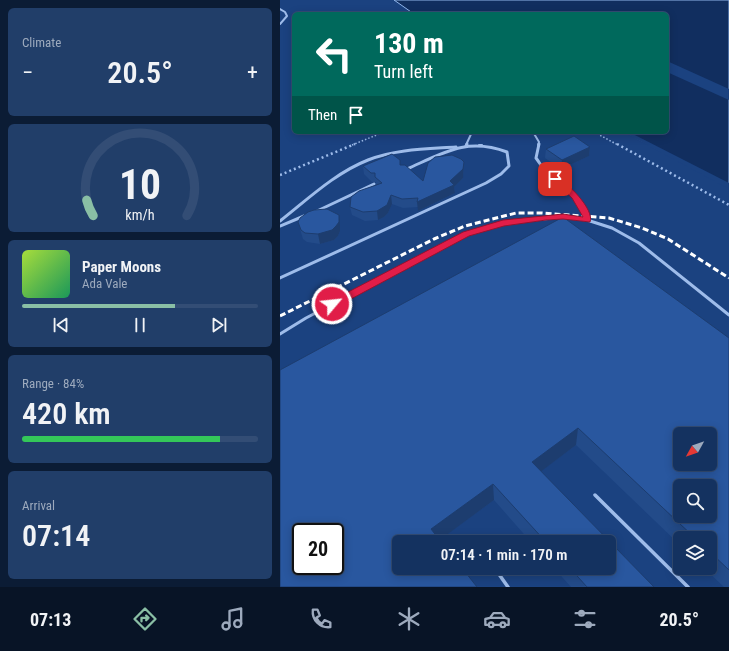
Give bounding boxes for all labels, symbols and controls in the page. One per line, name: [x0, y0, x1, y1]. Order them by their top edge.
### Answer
text: 130 m: [374, 27, 444, 60]
icon: left: [308, 28, 360, 80]
text: Climate: [22, 35, 61, 50]
text: 20.5°: [107, 55, 173, 90]
text: −: [22, 60, 33, 85]
text: +: [247, 60, 258, 85]
text: Turn left: [374, 61, 433, 82]
icon: arrive: [345, 104, 367, 126]
text: Then: [308, 106, 337, 124]
text: 10: [119, 159, 161, 208]
pin: [538, 162, 572, 196]
icon: arrive: [544, 168, 566, 190]
text: km/h: [125, 206, 155, 222]
text: Paper Moons: [82, 258, 161, 276]
text: Ada Vale: [82, 276, 127, 291]
position arrow: [311, 283, 353, 325]
icon: previous: [50, 314, 72, 336]
icon: pause: [129, 314, 151, 336]
icon: next: [208, 314, 230, 336]
text: Range · 84%: [22, 376, 84, 391]
text: 420 km: [22, 396, 111, 431]
north arrow: [673, 427, 717, 471]
map controls: [673, 427, 717, 575]
button: search: [673, 479, 717, 523]
text: Arrival: [22, 498, 55, 513]
text: 07:14: [22, 518, 90, 553]
speed limit sign: 20: [292, 523, 344, 575]
button: layers: [673, 531, 717, 575]
text: 07:14 · 1 min · 170 m: [441, 546, 567, 564]
icon: directions: [131, 605, 159, 633]
icon: music: [219, 605, 247, 633]
icon: phone: [307, 605, 335, 633]
icon: climate: [395, 605, 423, 633]
icon: car: [483, 605, 511, 633]
icon: filters: [571, 605, 599, 633]
text: 07:13: [30, 609, 71, 630]
text: 20.5°: [659, 609, 699, 630]

